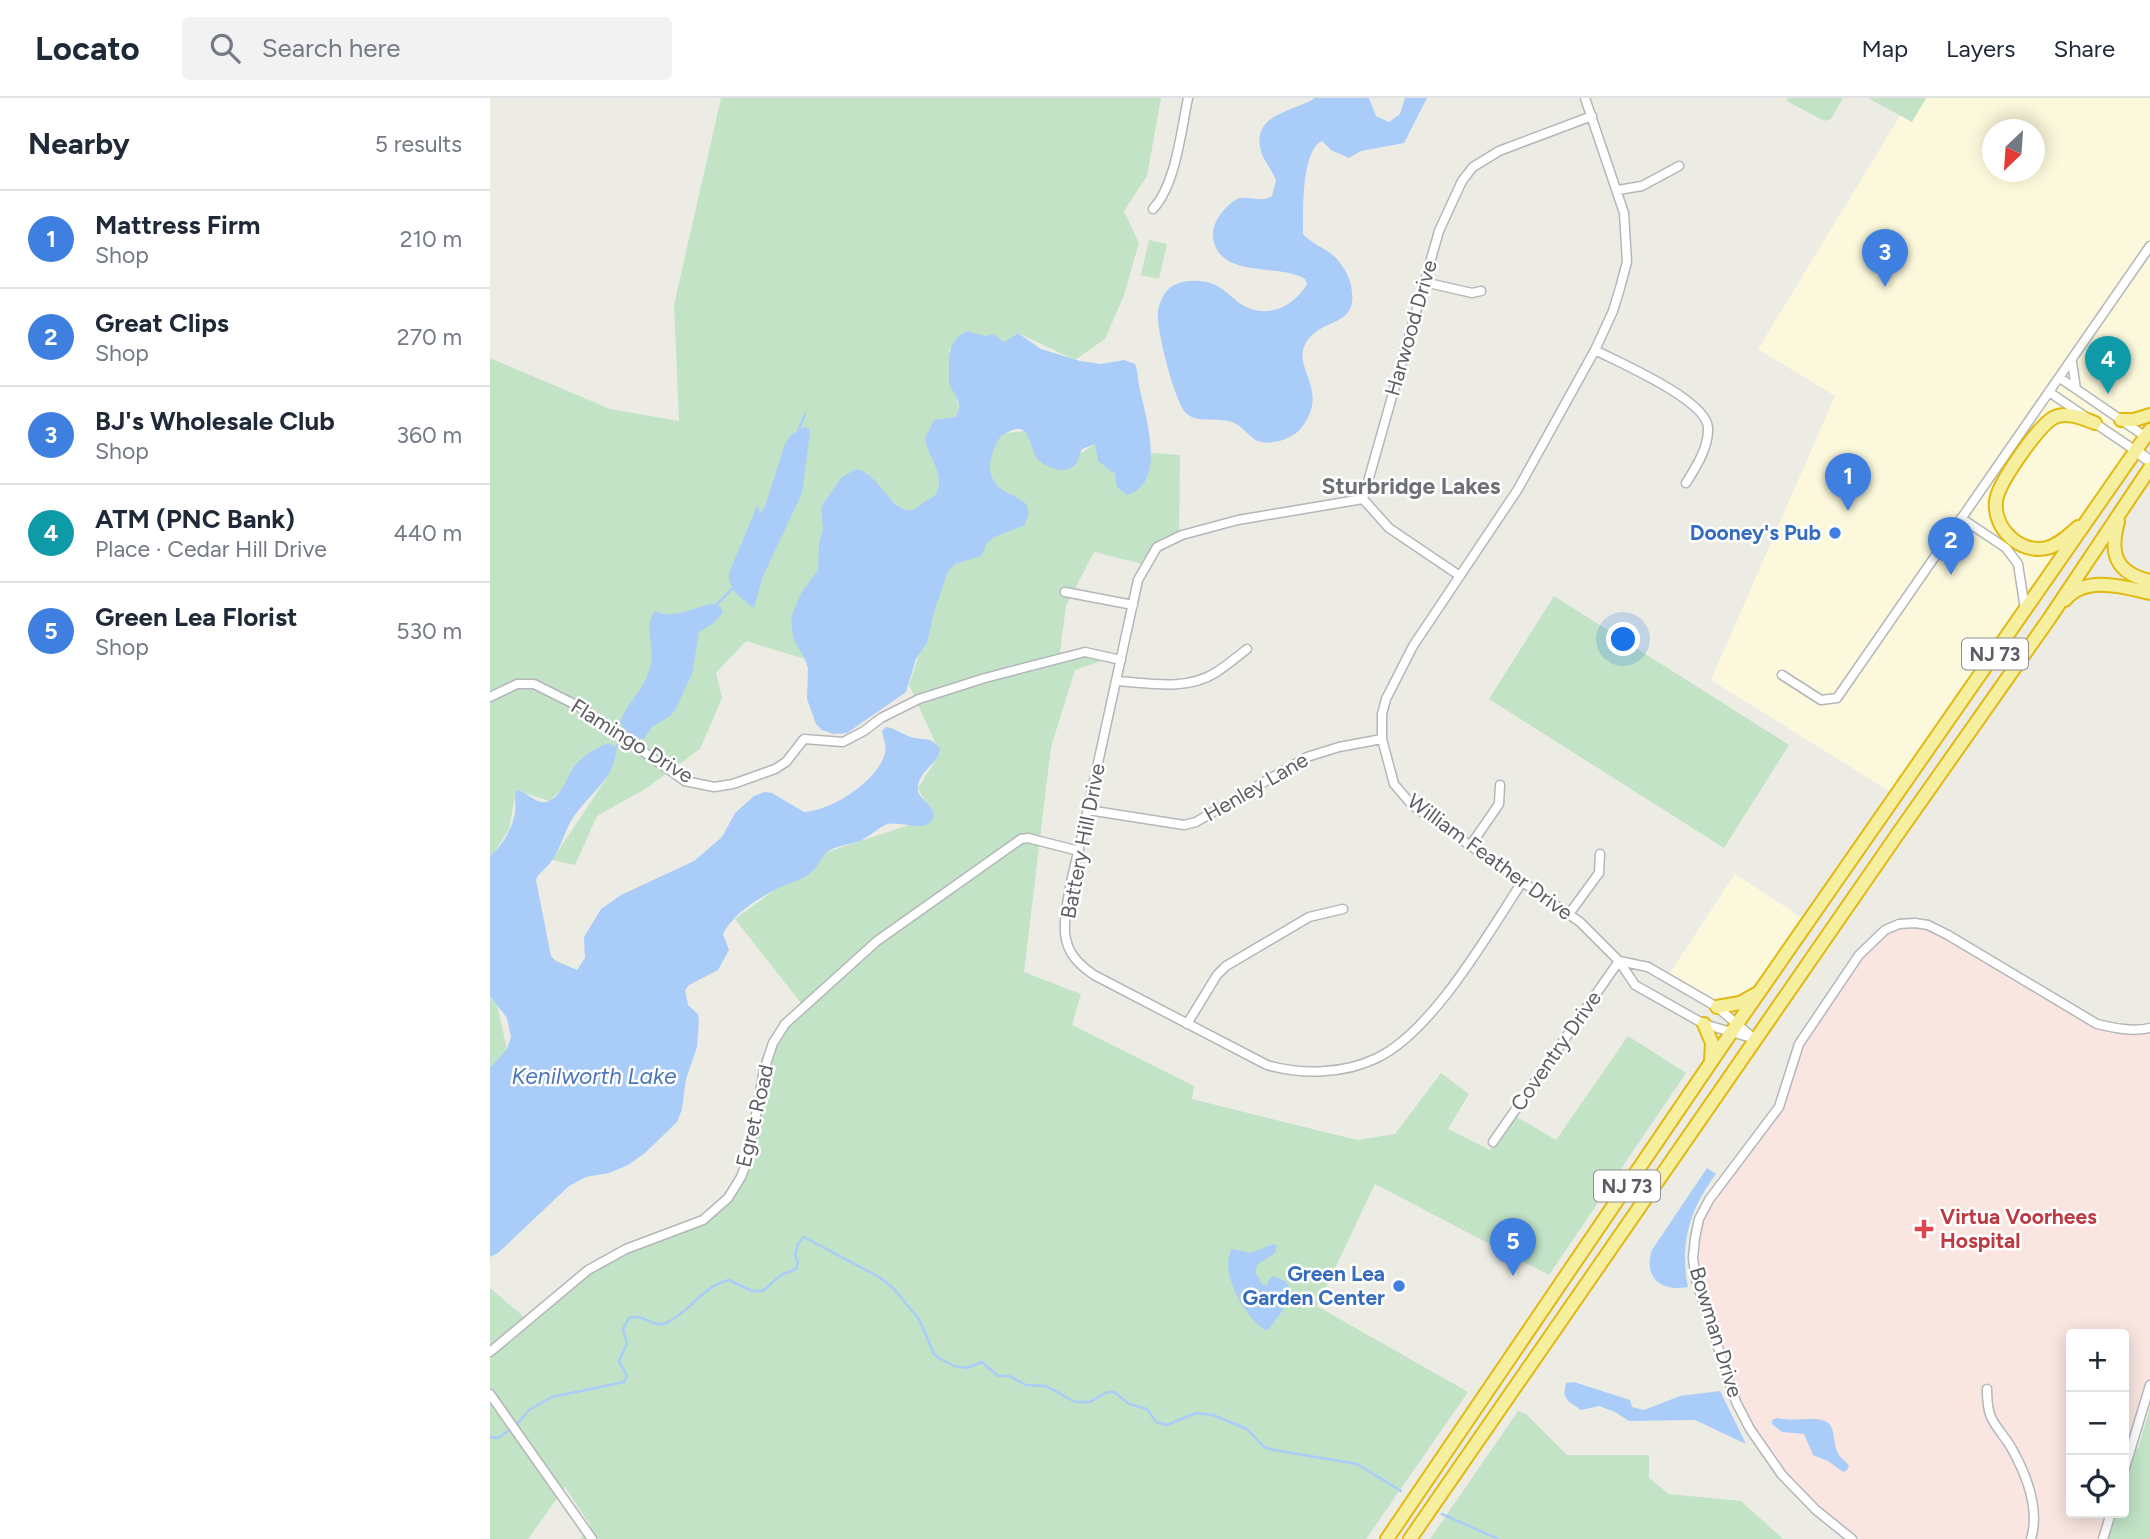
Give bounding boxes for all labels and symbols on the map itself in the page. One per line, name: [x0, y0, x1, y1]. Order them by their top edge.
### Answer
north arrow: [1982, 119, 2045, 182]
pin: 3: [1862, 229, 1908, 287]
street label: Harwood Drive: [1379, 257, 1442, 399]
pin: 4: [2085, 336, 2131, 394]
pin: 1: [1825, 453, 1871, 511]
district label: Sturbridge Lakes: [1321, 472, 1501, 500]
pin: 2: [1928, 517, 1974, 575]
place label: Dooney's Pub: [1690, 520, 1821, 545]
marker: Dooney's Pub: [1827, 525, 1843, 541]
your location: [1606, 622, 1640, 656]
road number: NJ 73: [1962, 638, 2028, 670]
street label: Flamingo Drive: [567, 693, 698, 788]
street label: Henley Lane: [1199, 747, 1312, 826]
street label: Battery Hill Drive: [1055, 761, 1110, 921]
street label: William Feather Drive: [1403, 788, 1578, 925]
street label: Coventry Drive: [1505, 986, 1606, 1116]
water label: Kenilworth Lake: [511, 1062, 677, 1090]
street label: Egret Road: [731, 1062, 778, 1170]
road number: NJ 73: [1594, 1170, 1660, 1202]
place label: Virtua Voorhees Hospital: [1940, 1204, 2097, 1253]
pin: 5: [1490, 1218, 1536, 1276]
marker: Virtua Voorhees Hospital: [1914, 1219, 1934, 1239]
place label: Green Lea Garden Center: [1243, 1261, 1385, 1310]
street label: Bowman Drive: [1685, 1264, 1748, 1400]
marker: Green Lea Garden Center: [1391, 1278, 1407, 1294]

